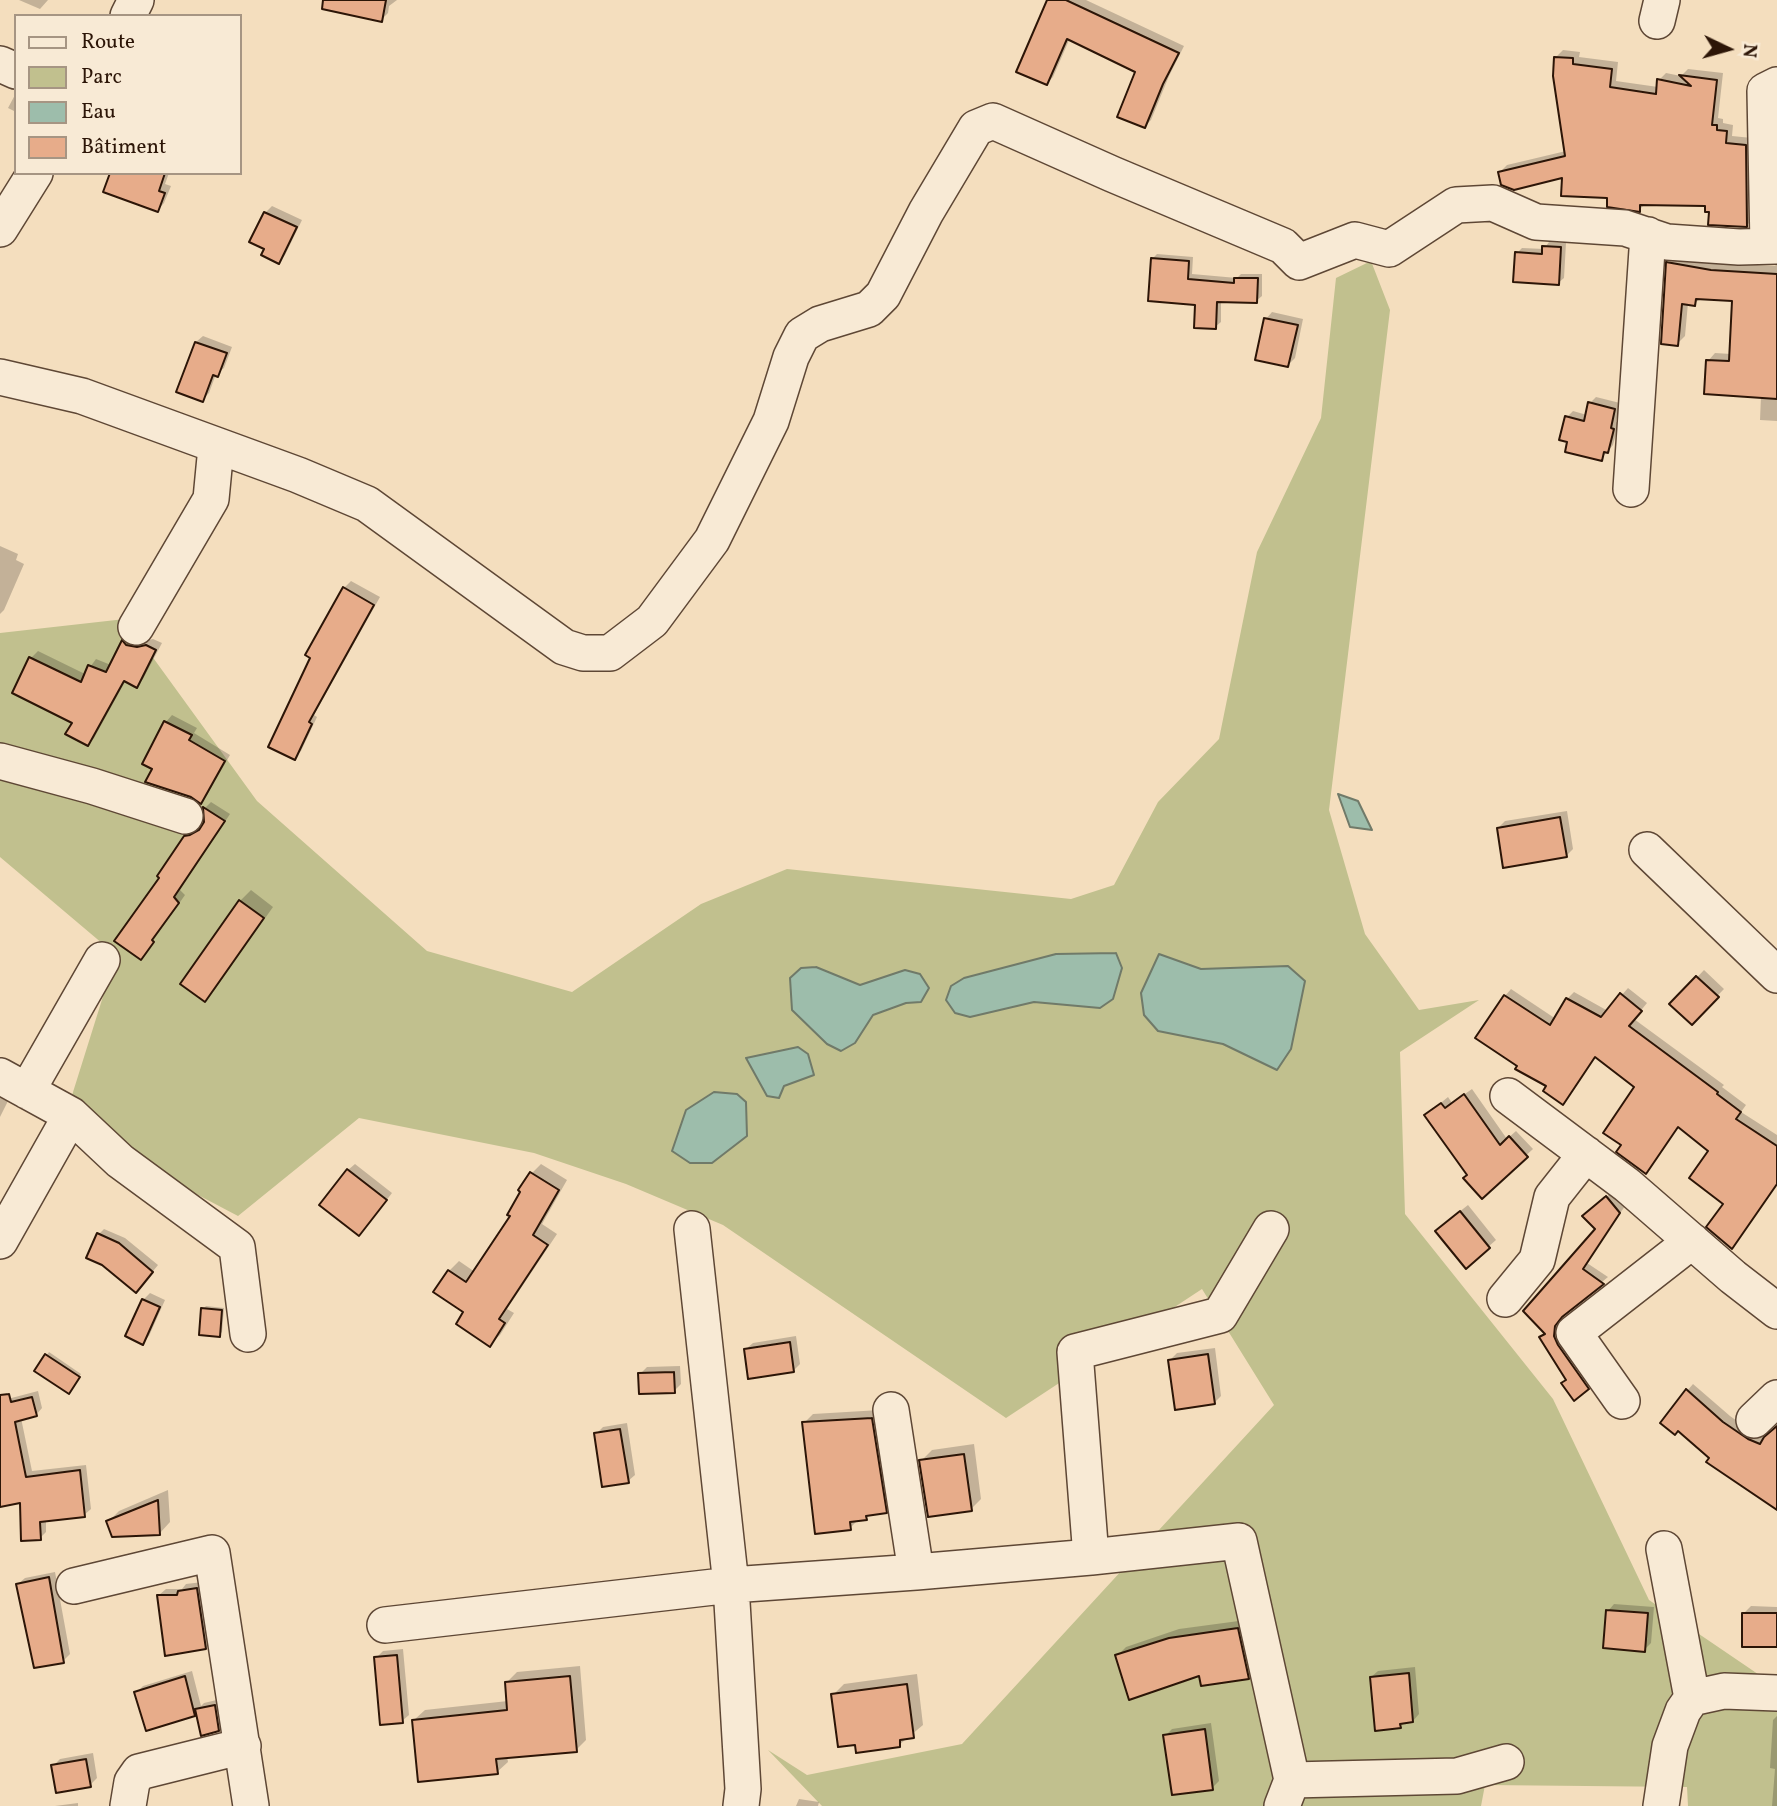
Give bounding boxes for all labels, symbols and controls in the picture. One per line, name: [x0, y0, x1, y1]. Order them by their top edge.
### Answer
legend: [14, 14, 242, 175]
north arrow: [1693, 14, 1763, 84]
text: Route: [81, 28, 135, 57]
text: N: [1735, 43, 1762, 59]
text: Parc: [81, 63, 122, 92]
text: Eau: [81, 98, 116, 127]
text: Bâtiment: [81, 133, 166, 162]

